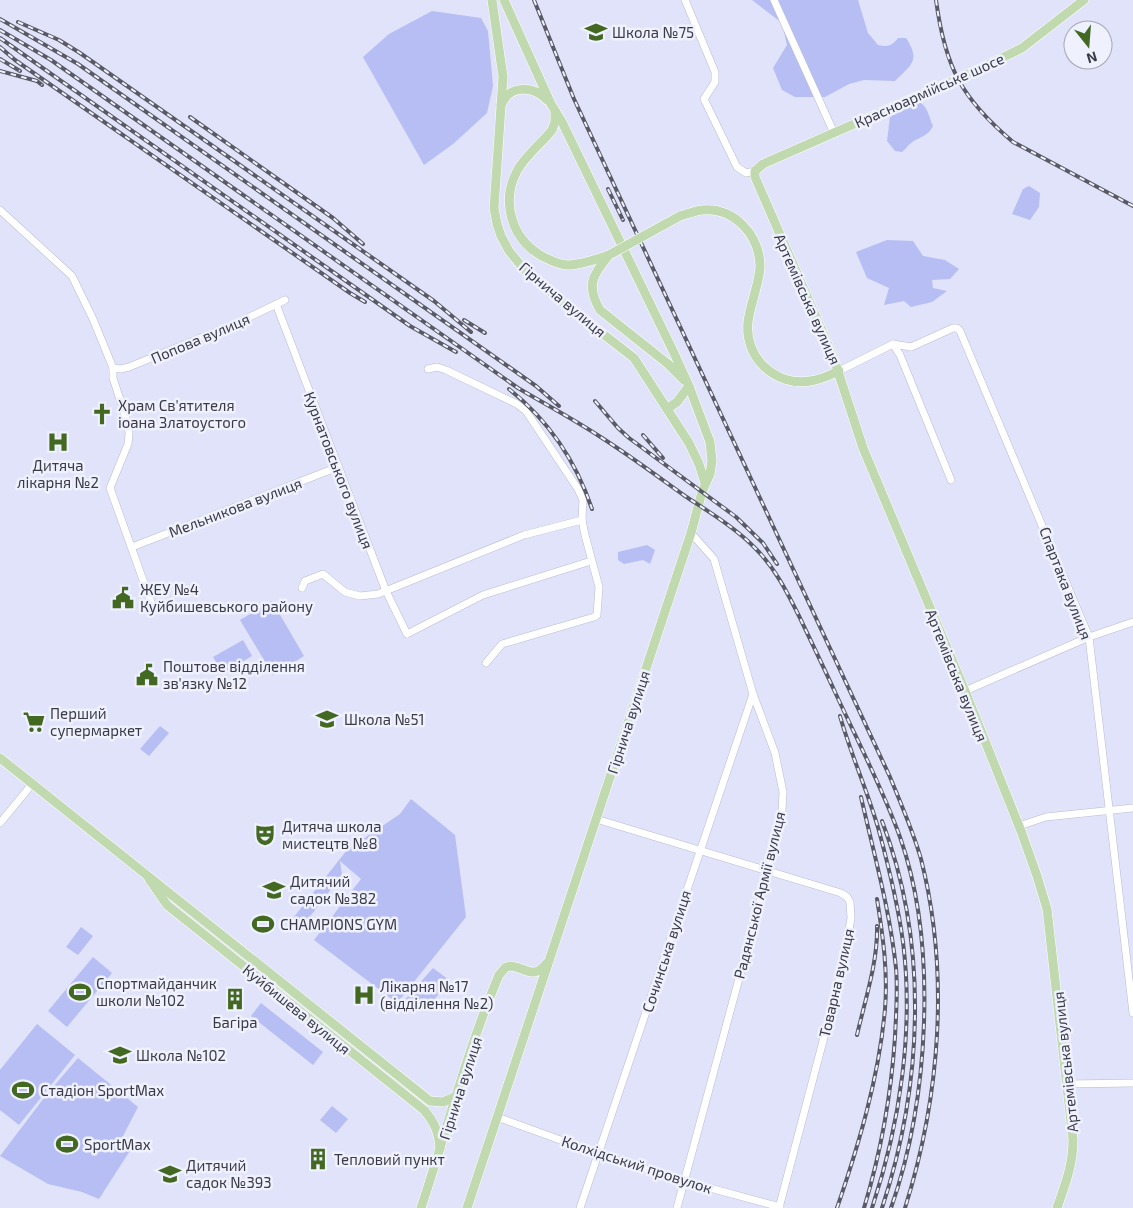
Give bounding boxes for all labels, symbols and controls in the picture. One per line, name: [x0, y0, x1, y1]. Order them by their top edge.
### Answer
school or university icon: Школа №75: [583, 19, 609, 45]
north arrow: [1063, 20, 1113, 70]
place label: Школа №75: [612, 23, 694, 41]
text: N: [1085, 48, 1099, 68]
street label: Красноармійське шосе: [851, 49, 1007, 131]
street label: Артемівська вулиця: [770, 231, 845, 368]
street label: Гірнича вулиця: [515, 258, 610, 341]
street label: Попова вулиця: [148, 309, 253, 368]
street label: Курнатовського вулиця: [300, 389, 377, 552]
place label: Храм Св'ятителя іоана Златоустого: [118, 396, 246, 432]
church icon: Храм Св'ятителя іоана Златоустого: [89, 401, 115, 427]
hospital icon: Дитяча лікарня №2: [45, 429, 71, 455]
place label: Дитяча лікарня №2: [17, 456, 99, 491]
street label: Мельникова вулиця: [166, 473, 305, 542]
street label: Спартака вулиця: [1035, 524, 1096, 642]
place label: ЖЕУ №4 Куйбишевського району: [140, 580, 313, 616]
public building icon: ЖЕУ №4 Куйбишевського району: [110, 585, 136, 611]
street label: Артемівська вулиця: [921, 606, 992, 744]
place label: Поштове відділення зв'язку №12: [163, 657, 305, 693]
public building icon: Поштове відділення зв'язку №12: [134, 662, 160, 688]
street label: Гірнича вулиця: [603, 668, 654, 776]
place label: Перший супермаркет: [50, 704, 142, 740]
school or university icon: Школа №51: [314, 706, 340, 732]
supermarket icon: Перший супермаркет: [21, 709, 47, 735]
place label: Школа №51: [344, 710, 424, 728]
street label: Радянської Армії вулиця: [729, 809, 789, 981]
place label: Дитяча школа мистецтв №8: [282, 817, 382, 852]
theatre icon: Дитяча школа мистецтв №8: [252, 822, 278, 848]
place label: Дитячий садок №382: [290, 872, 376, 907]
school or university icon: Дитячий садок №382: [261, 877, 287, 903]
street label: Сочинська вулиця: [638, 888, 695, 1015]
sports icon: CHAMPIONS GYM: [250, 911, 276, 937]
place label: CHAMPIONS GYM: [280, 915, 397, 933]
street label: Товарна вулиця: [815, 927, 858, 1039]
street label: Куйбишева вулиця: [239, 960, 354, 1059]
place label: Спортмайданчик школи №102: [96, 974, 217, 1009]
place label: Лікарня №17 (відділення №2): [380, 977, 493, 1012]
sports icon: Спортмайданчик школи №102: [67, 979, 93, 1005]
hospital icon: Лікарня №17 (відділення №2): [351, 982, 377, 1008]
building icon: Багіра: [222, 986, 248, 1012]
street label: Артемівська вулиця: [1049, 991, 1082, 1133]
place label: Багіра: [213, 1013, 258, 1031]
street label: Гірнича вулиця: [435, 1034, 486, 1142]
school or university icon: Школа №102: [107, 1042, 133, 1068]
place label: Школа №102: [136, 1046, 226, 1064]
sports icon: Стадіон SportMax: [10, 1077, 36, 1103]
place label: Стадіон SportMax: [40, 1081, 164, 1099]
sports icon: SportMax: [54, 1131, 80, 1157]
street label: Колхідський провулок: [559, 1131, 714, 1198]
place label: SportMax: [84, 1135, 151, 1153]
building icon: Тепловий пункт: [305, 1146, 331, 1172]
place label: Тепловий пункт: [334, 1150, 445, 1169]
place label: Дитячий садок №393: [186, 1156, 272, 1191]
school or university icon: Дитячий садок №393: [157, 1161, 183, 1187]

